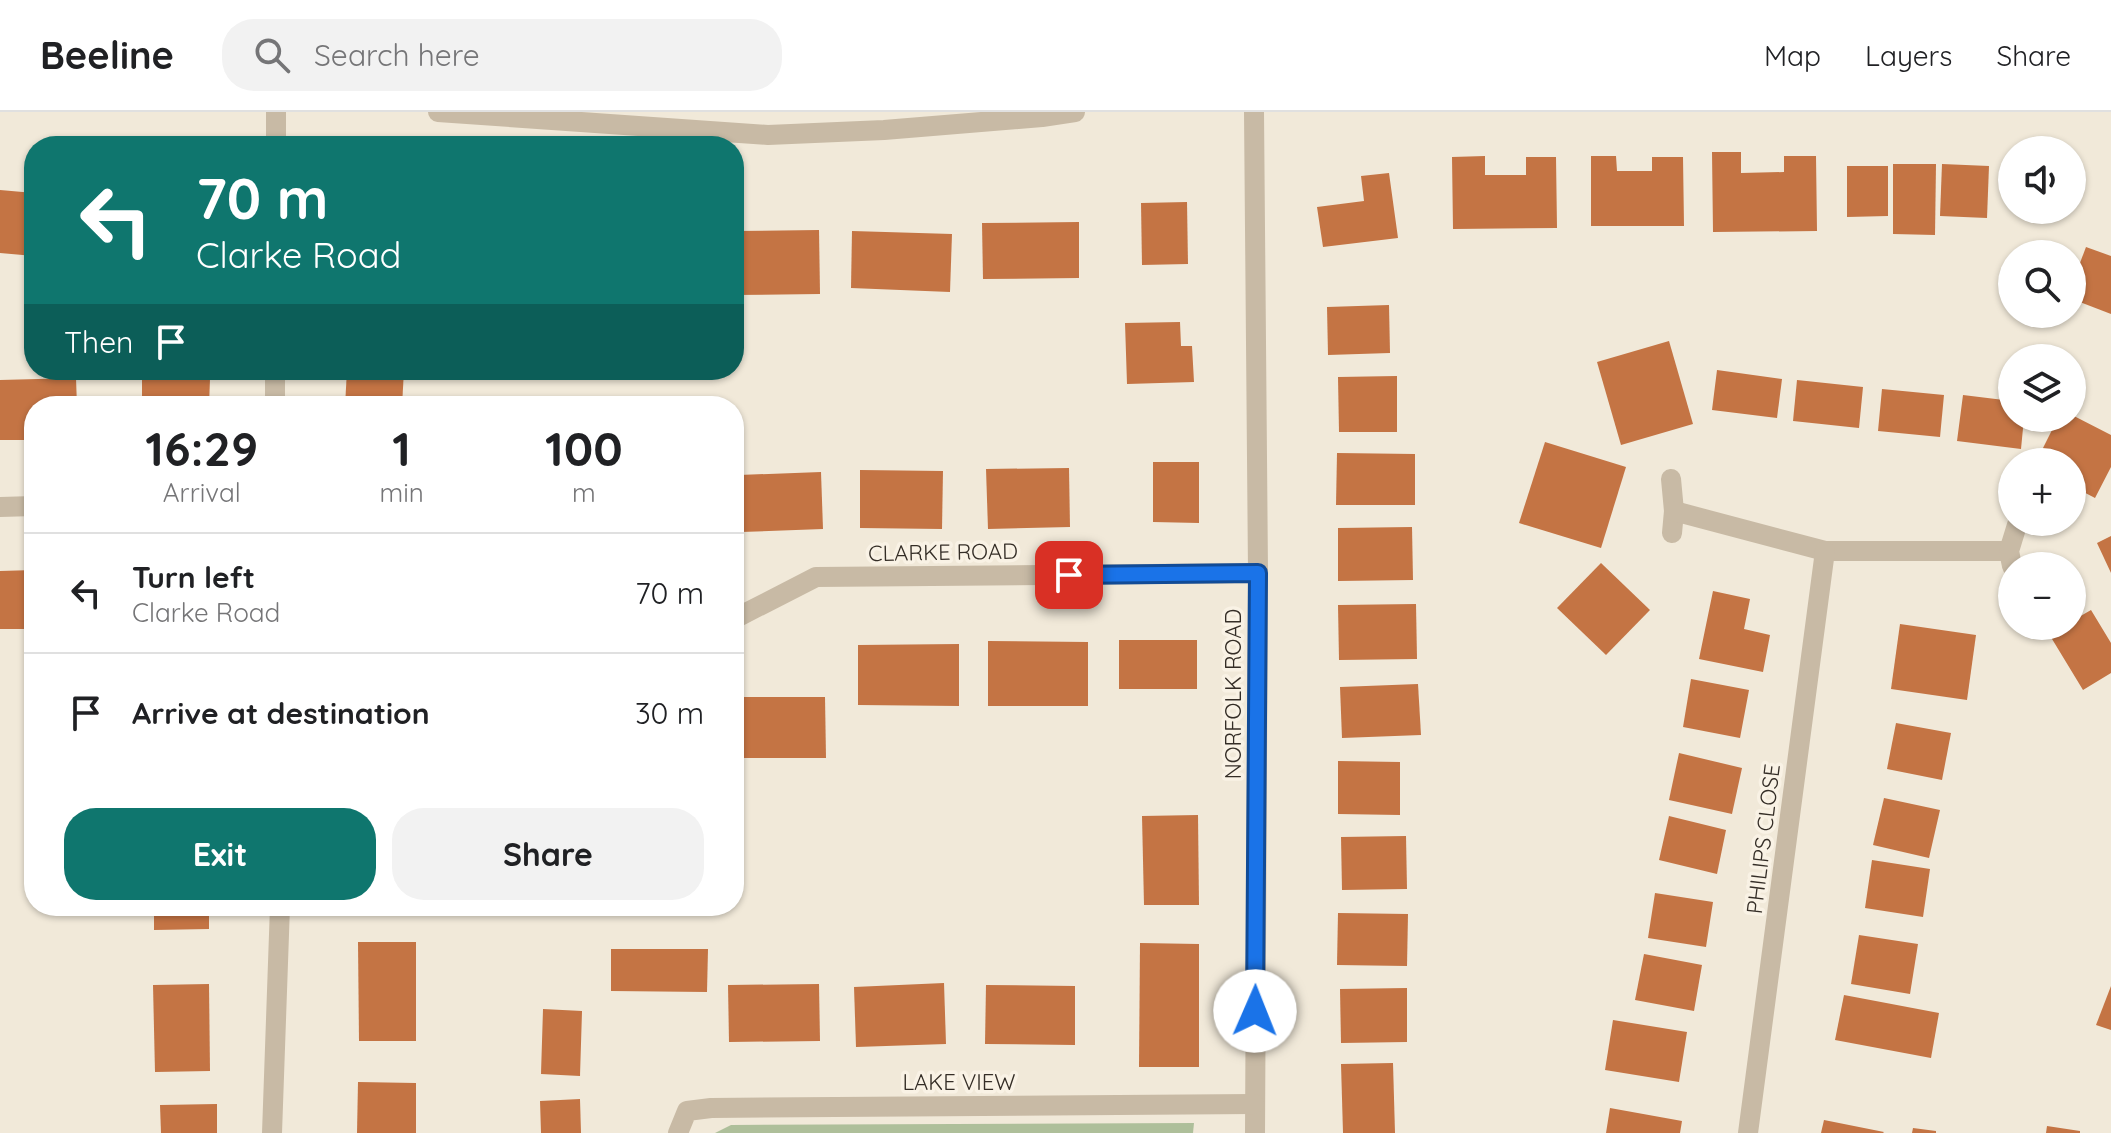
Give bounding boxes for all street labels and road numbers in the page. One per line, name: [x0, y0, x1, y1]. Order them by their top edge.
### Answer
street label: CLARKE ROAD: [868, 537, 1018, 567]
street label: NORFOLK ROAD: [1219, 609, 1247, 779]
street label: PHILIPS CLOSE: [1740, 763, 1786, 915]
street label: LAKE VIEW: [902, 1068, 1016, 1096]

